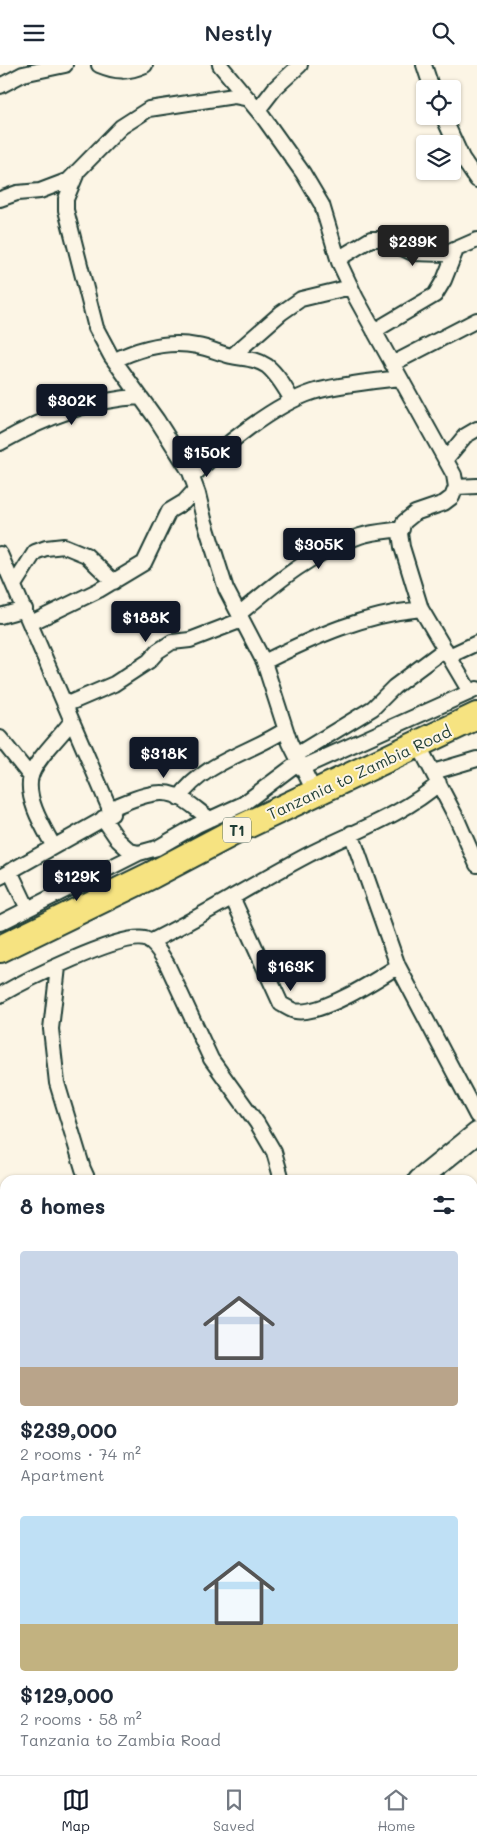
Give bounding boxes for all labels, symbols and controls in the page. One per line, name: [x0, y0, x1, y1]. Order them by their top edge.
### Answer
text: Nestly: [204, 18, 273, 47]
icon: menu: [20, 19, 48, 47]
icon: search: [429, 19, 457, 47]
map controls: [416, 80, 461, 180]
button: locate: [416, 80, 461, 125]
button: layers: [416, 135, 461, 180]
pin: $239K: [378, 225, 448, 267]
text: $239K: [389, 230, 437, 251]
pin: $302K: [37, 383, 107, 426]
text: $302K: [47, 389, 97, 410]
pin: $150K: [172, 435, 242, 478]
text: $150K: [183, 441, 231, 462]
pin: $305K: [284, 527, 354, 570]
text: $305K: [294, 533, 344, 554]
pin: $188K: [111, 601, 181, 643]
text: $188K: [122, 606, 170, 627]
street label: Tanzania to Zambia Road: [264, 720, 454, 824]
pin: $318K: [129, 737, 199, 779]
text: $318K: [140, 742, 188, 763]
road number: T1: [223, 817, 251, 843]
pin: $129K: [42, 859, 112, 902]
text: $129K: [54, 865, 100, 886]
pin: $163K: [256, 949, 326, 992]
text: $163K: [268, 955, 314, 976]
icon: filters: [430, 1191, 458, 1219]
text: 8 homes: [20, 1192, 105, 1219]
icon: home: [194, 1283, 284, 1373]
text: $239,000: [20, 1416, 117, 1443]
text: 2 rooms · 74 m²: [20, 1443, 141, 1464]
text: Apartment: [20, 1464, 105, 1485]
icon: home: [194, 1548, 284, 1638]
text: $129,000: [20, 1681, 114, 1708]
text: 2 rooms · 58 m²: [20, 1708, 142, 1729]
text: Tanzania to Zambia Road: [20, 1729, 221, 1750]
tab: Map: [61, 1786, 90, 1835]
tab: Saved: [213, 1786, 254, 1835]
tab: Home: [377, 1786, 416, 1835]

